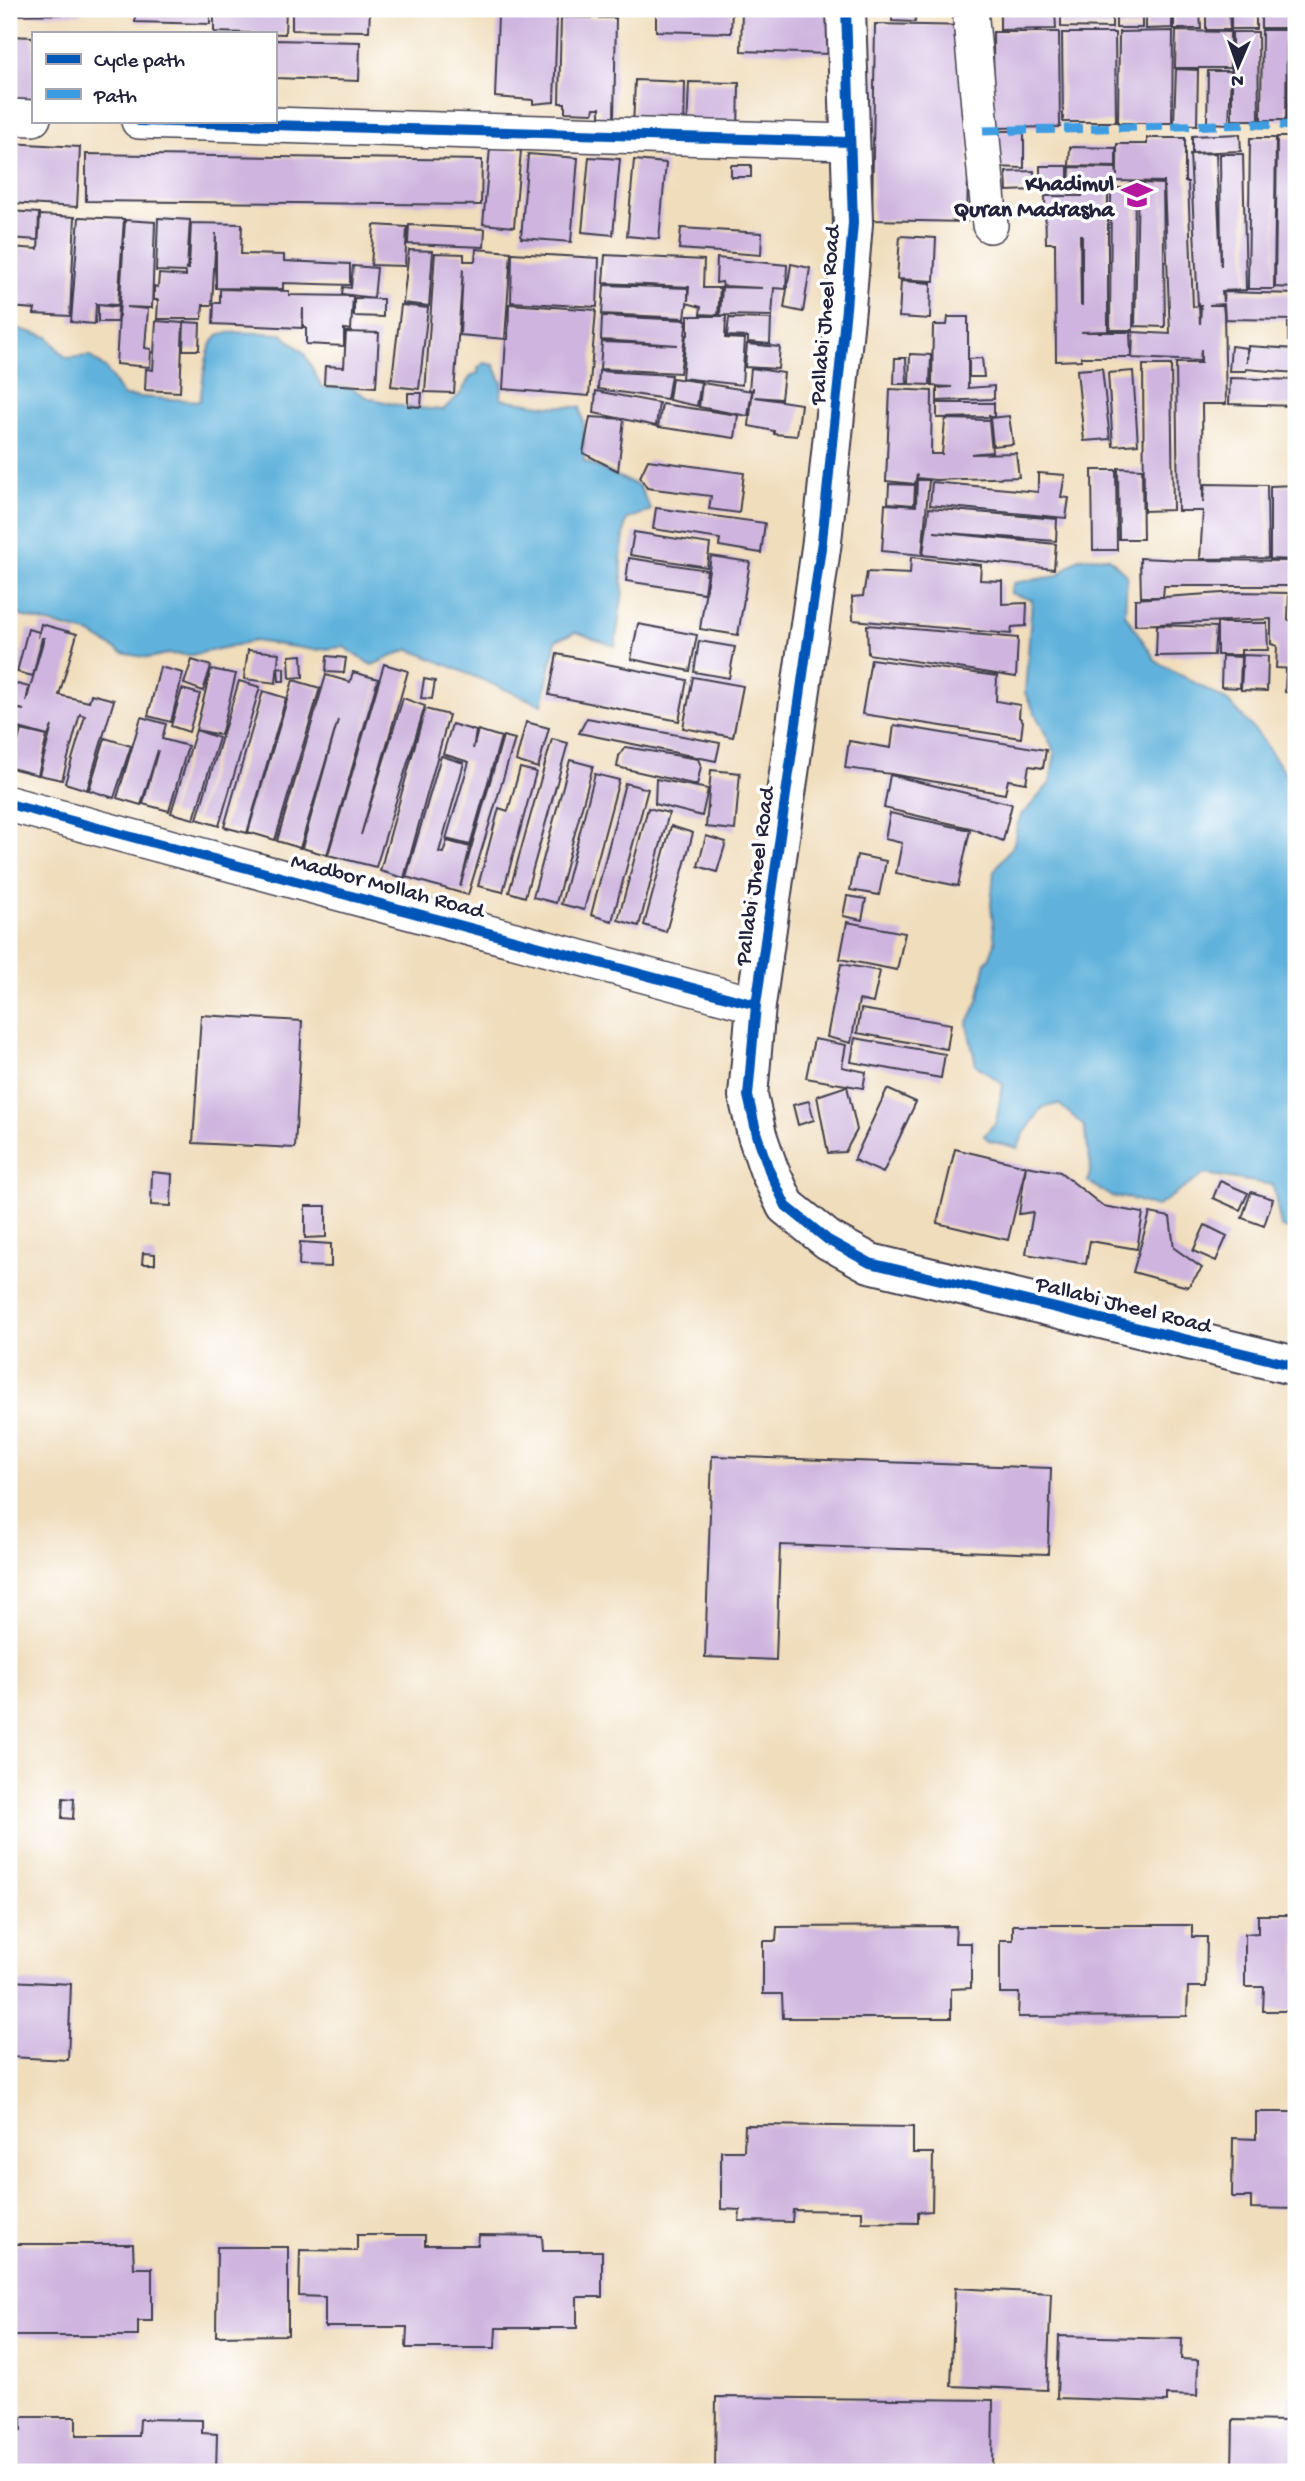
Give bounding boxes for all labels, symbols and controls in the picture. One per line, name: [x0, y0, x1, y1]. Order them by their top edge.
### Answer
legend: [32, 32, 276, 122]
north arrow: [1204, 32, 1274, 102]
text: Cycle path: [94, 50, 185, 75]
text: N: [1231, 68, 1244, 91]
text: Path: [93, 86, 137, 111]
place label: Khadimul Quran Madrasha: [954, 172, 1115, 225]
school or university icon: Khadimul Quran Madrasha: [1120, 178, 1154, 212]
street label: Pallabi Jheel Road: [805, 223, 848, 407]
street label: Pallabi Jheel Road: [730, 784, 783, 968]
street label: Madbor Mollah Road: [288, 849, 488, 927]
street label: Pallabi Jheel Road: [1032, 1271, 1215, 1342]

